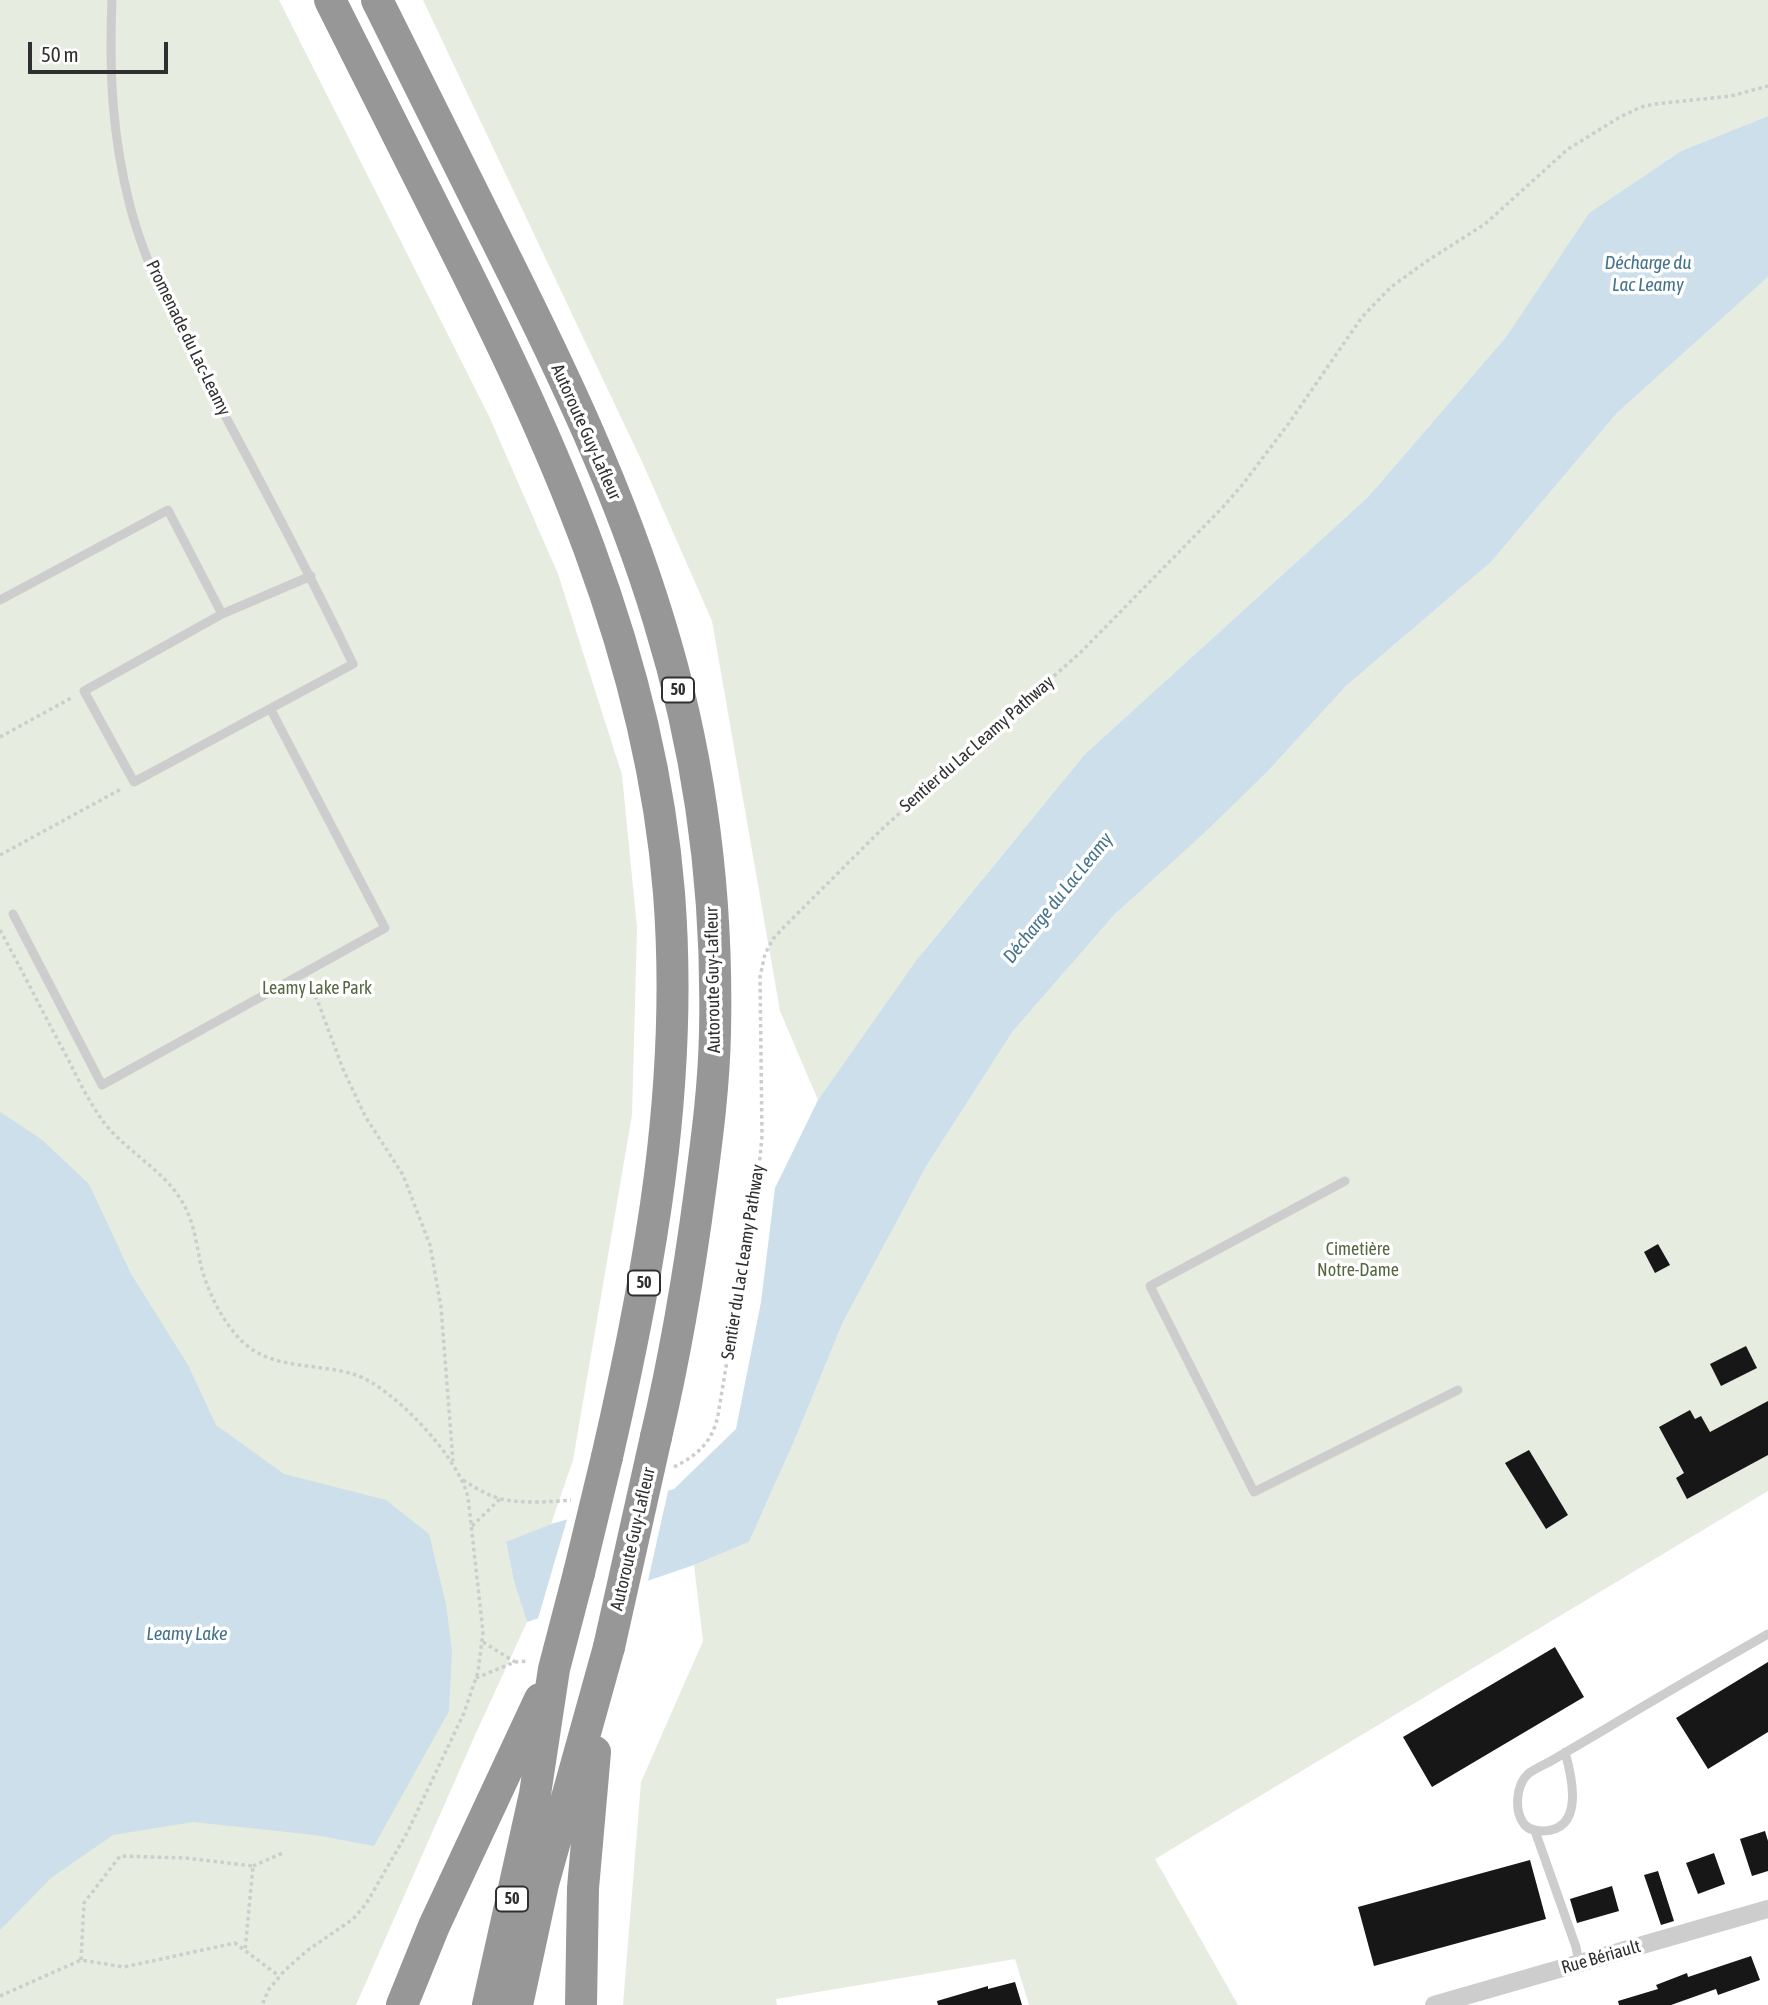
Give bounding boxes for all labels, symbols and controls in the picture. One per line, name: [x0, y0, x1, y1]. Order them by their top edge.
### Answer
scale bar: [32, 28, 172, 72]
text: 50 m: [41, 42, 79, 66]
water label: Décharge du Lac Leamy: [1605, 252, 1691, 296]
street label: Promenade du Lac-Leamy: [141, 257, 235, 419]
street label: Autoroute Guy-Lafleur: [546, 361, 626, 503]
street label: Sentier du Lac Leamy Pathway: [895, 671, 1059, 817]
road number: 50: [662, 678, 694, 702]
water label: Décharge du Lac Leamy: [998, 828, 1118, 968]
street label: Autoroute Guy-Lafleur: [701, 907, 725, 1053]
park label: Leamy Lake Park: [262, 977, 372, 999]
street label: Sentier du Lac Leamy Pathway: [717, 1163, 769, 1361]
park label: Cimetière Notre-Dame: [1317, 1238, 1399, 1280]
road number: 50: [628, 1270, 660, 1296]
street label: Autoroute Guy-Lafleur: [606, 1465, 660, 1613]
water label: Leamy Lake: [146, 1623, 228, 1645]
road number: 50: [496, 1886, 528, 1912]
street label: Rue Bériault: [1559, 1935, 1643, 1979]

